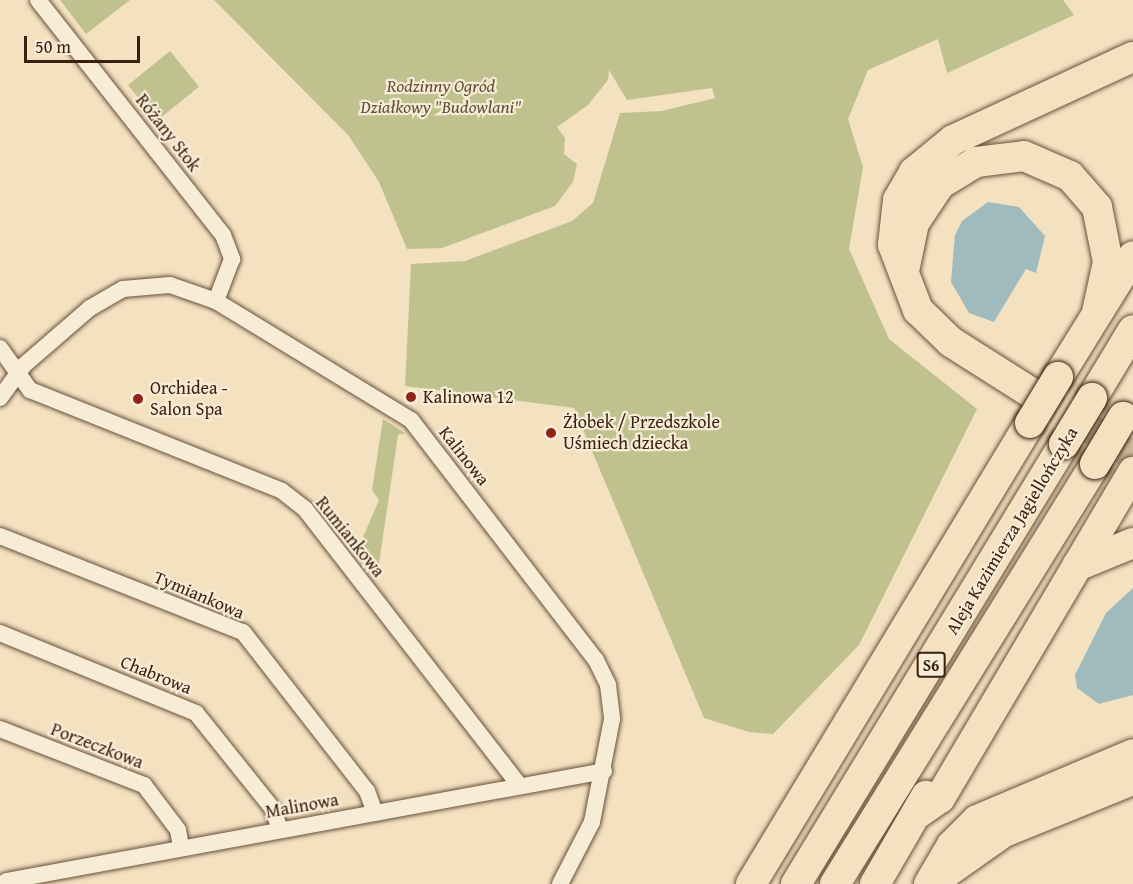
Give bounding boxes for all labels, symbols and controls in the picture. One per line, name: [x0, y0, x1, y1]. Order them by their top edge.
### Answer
scale bar: [27, 24, 142, 62]
text: 50 m: [35, 33, 71, 60]
park label: Rodzinny Ogród Działkowy "Budowlani": [361, 76, 521, 118]
street label: Różany Stok: [131, 90, 205, 176]
place label: Orchidea - Salon Spa: [150, 378, 228, 420]
place label: Kalinowa 12: [423, 386, 514, 408]
marker: Kalinowa 12: [404, 390, 418, 404]
marker: Orchidea - Salon Spa: [131, 392, 145, 406]
place label: Żłobek / Przedszkole Uśmiech dziecka: [563, 412, 720, 454]
street label: Kalinowa: [434, 422, 494, 490]
street label: Aleja Kazimierza Jagiellończyka: [941, 423, 1083, 639]
marker: Żłobek / Przedszkole Uśmiech dziecka: [544, 426, 558, 440]
street label: Rumiankowa: [311, 492, 389, 582]
street label: Tymiankowa: [151, 566, 247, 624]
street label: Chabrowa: [117, 651, 195, 699]
road number: S6: [916, 652, 946, 678]
street label: Porzeczkowa: [48, 719, 146, 773]
street label: Malinowa: [264, 789, 340, 823]

